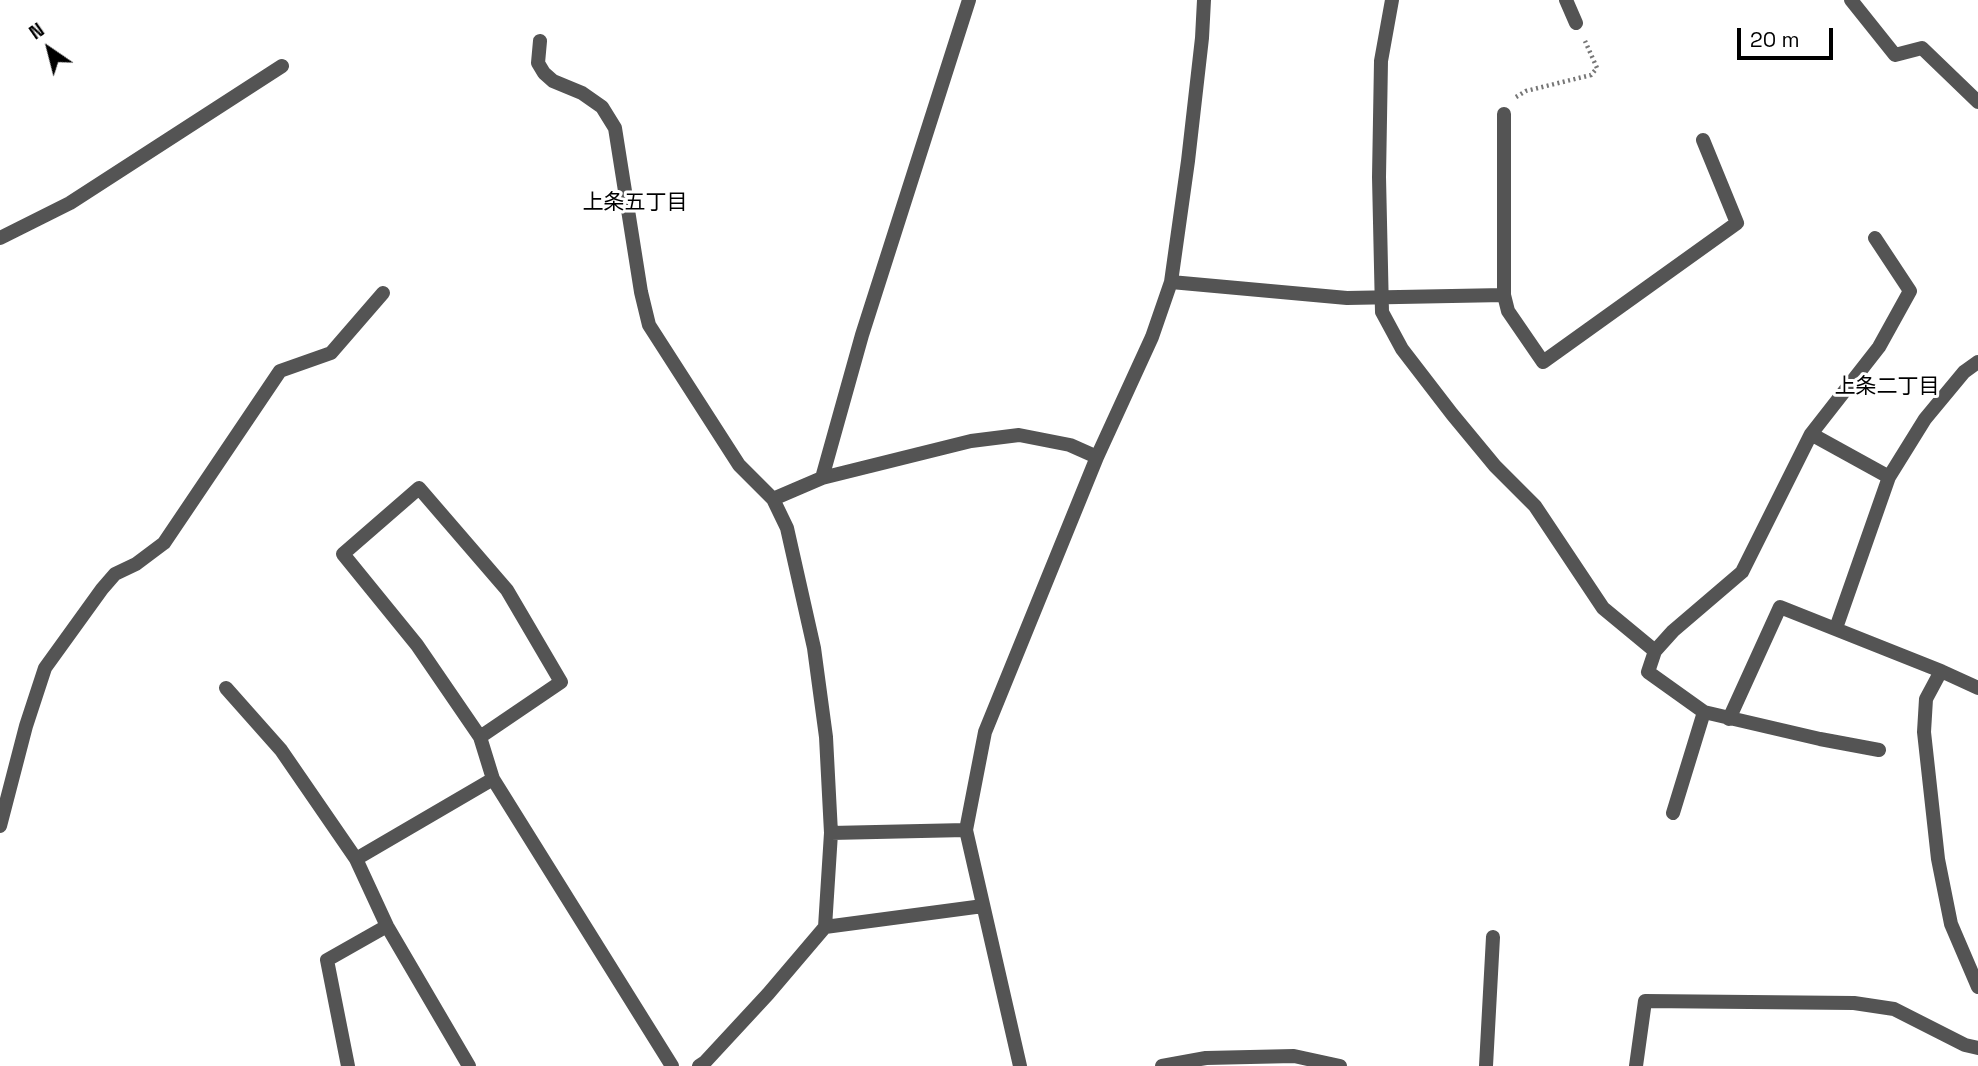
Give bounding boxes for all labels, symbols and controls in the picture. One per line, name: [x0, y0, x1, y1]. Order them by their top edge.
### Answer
north arrow: [14, 14, 84, 84]
scale bar: [1740, 14, 1836, 58]
text: N: [24, 18, 49, 45]
text: 20 m: [1750, 26, 1800, 53]
district label: 上条五丁目: [583, 190, 687, 216]
district label: 上条二丁目: [1835, 374, 1939, 400]

